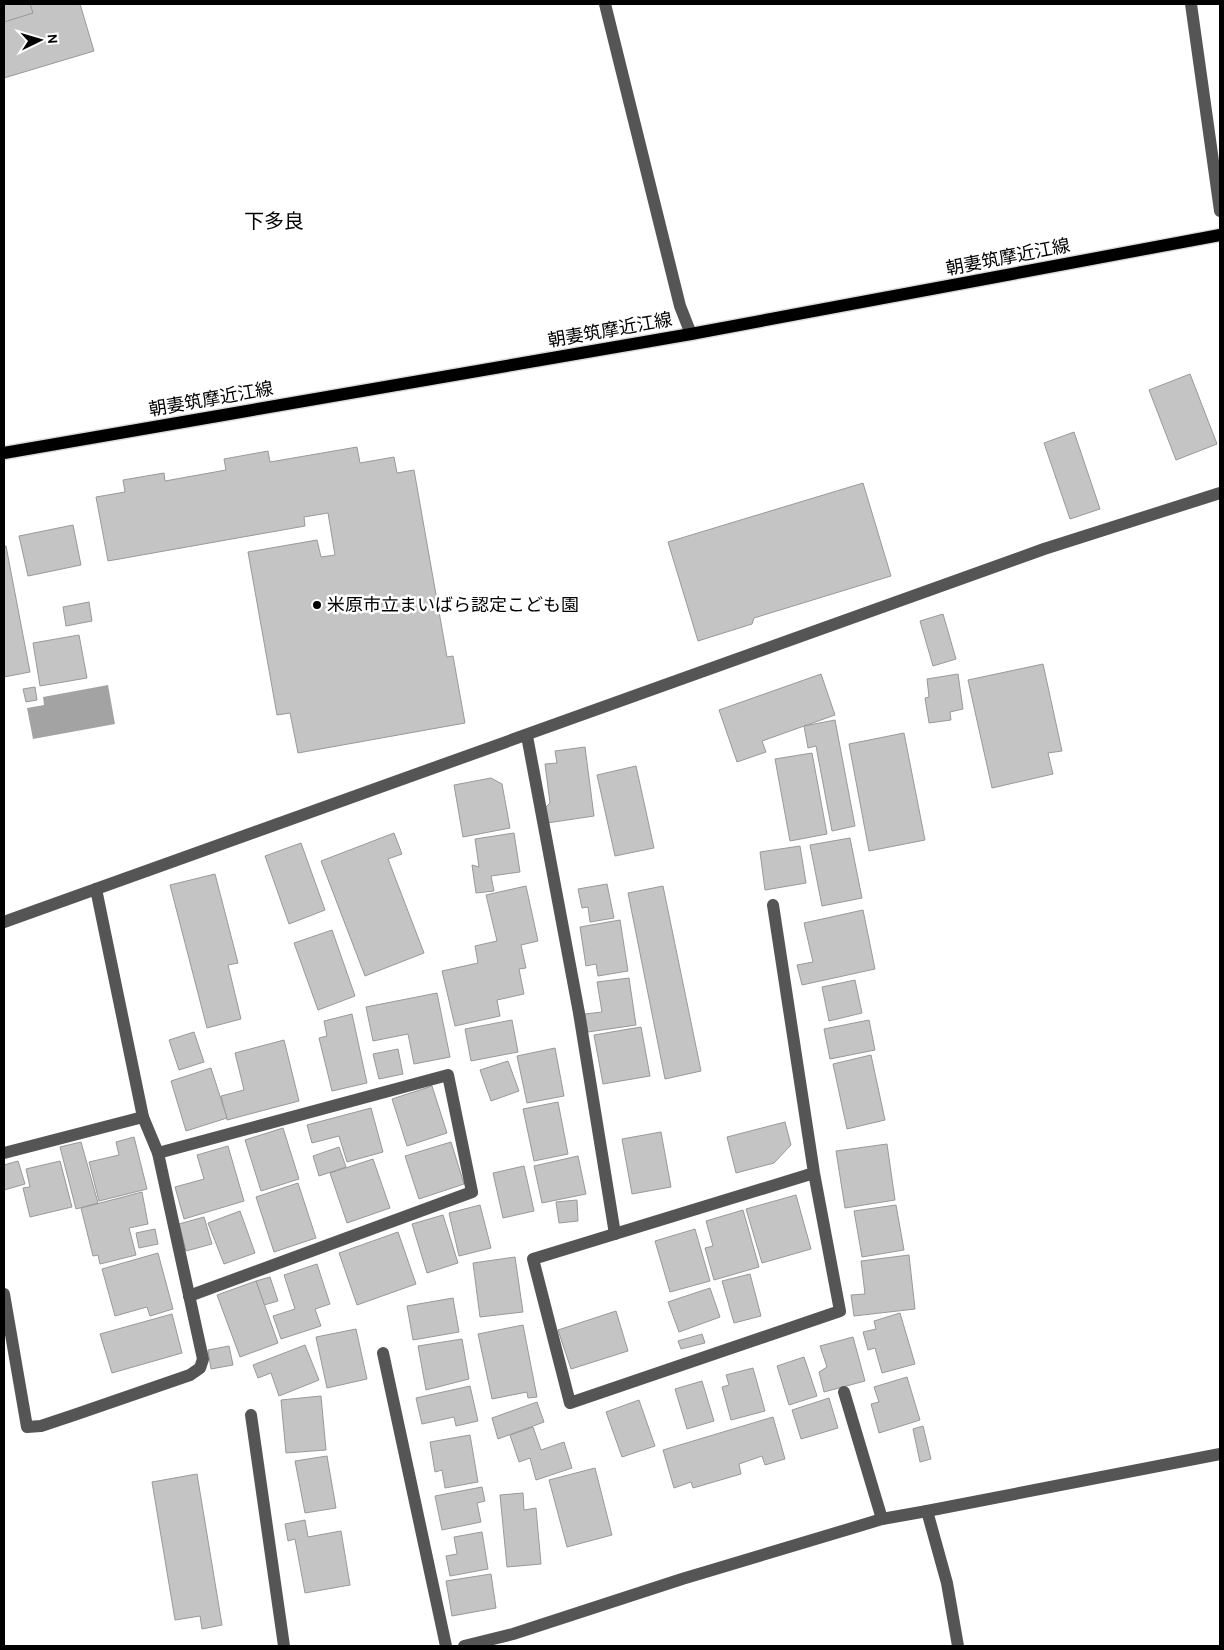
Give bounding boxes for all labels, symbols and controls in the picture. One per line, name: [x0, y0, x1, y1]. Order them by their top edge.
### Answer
north arrow: [15, 15, 65, 65]
text: N: [44, 33, 61, 45]
district label: 下多良: [244, 210, 304, 233]
street label: 朝妻筑摩近江線: [944, 234, 1072, 280]
street label: 朝妻筑摩近江線: [546, 308, 674, 352]
street label: 朝妻筑摩近江線: [147, 377, 275, 421]
place label: 米原市立まいばら認定こども園: [327, 594, 579, 616]
marker: 米原市立まいばら認定こども園: [311, 599, 323, 611]

